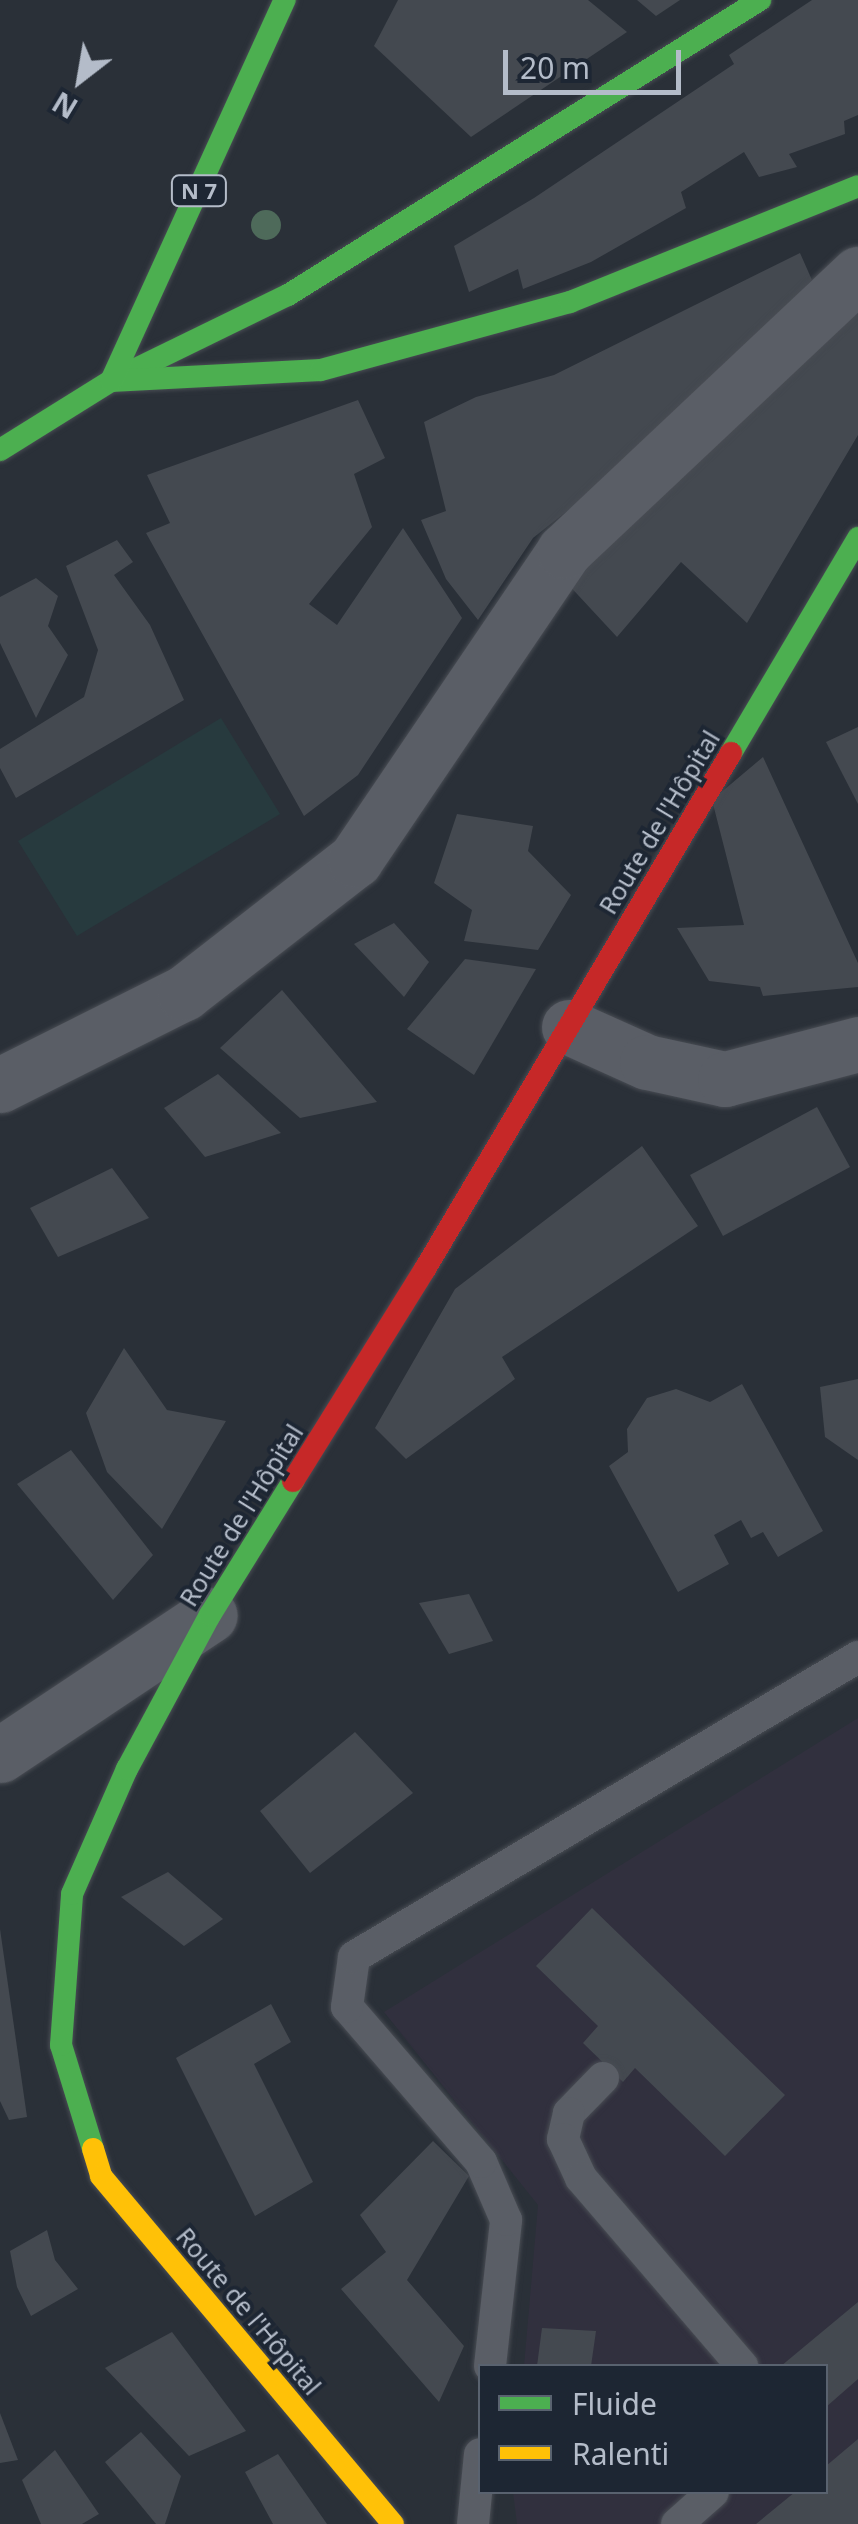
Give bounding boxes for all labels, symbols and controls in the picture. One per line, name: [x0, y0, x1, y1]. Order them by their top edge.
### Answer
north arrow: [30, 30, 130, 130]
scale bar: [508, 30, 686, 92]
text: 20 m: [520, 47, 590, 88]
text: N: [45, 84, 84, 128]
road number: N 7: [169, 174, 229, 208]
street label: Route de l'Hôpital: [592, 725, 726, 919]
street label: Route de l'Hôpital: [173, 1419, 309, 1611]
street label: Route de l'Hôpital: [170, 2221, 328, 2401]
legend: [478, 2364, 828, 2494]
text: Fluide: [572, 2383, 657, 2424]
text: Ralenti: [572, 2433, 669, 2474]

